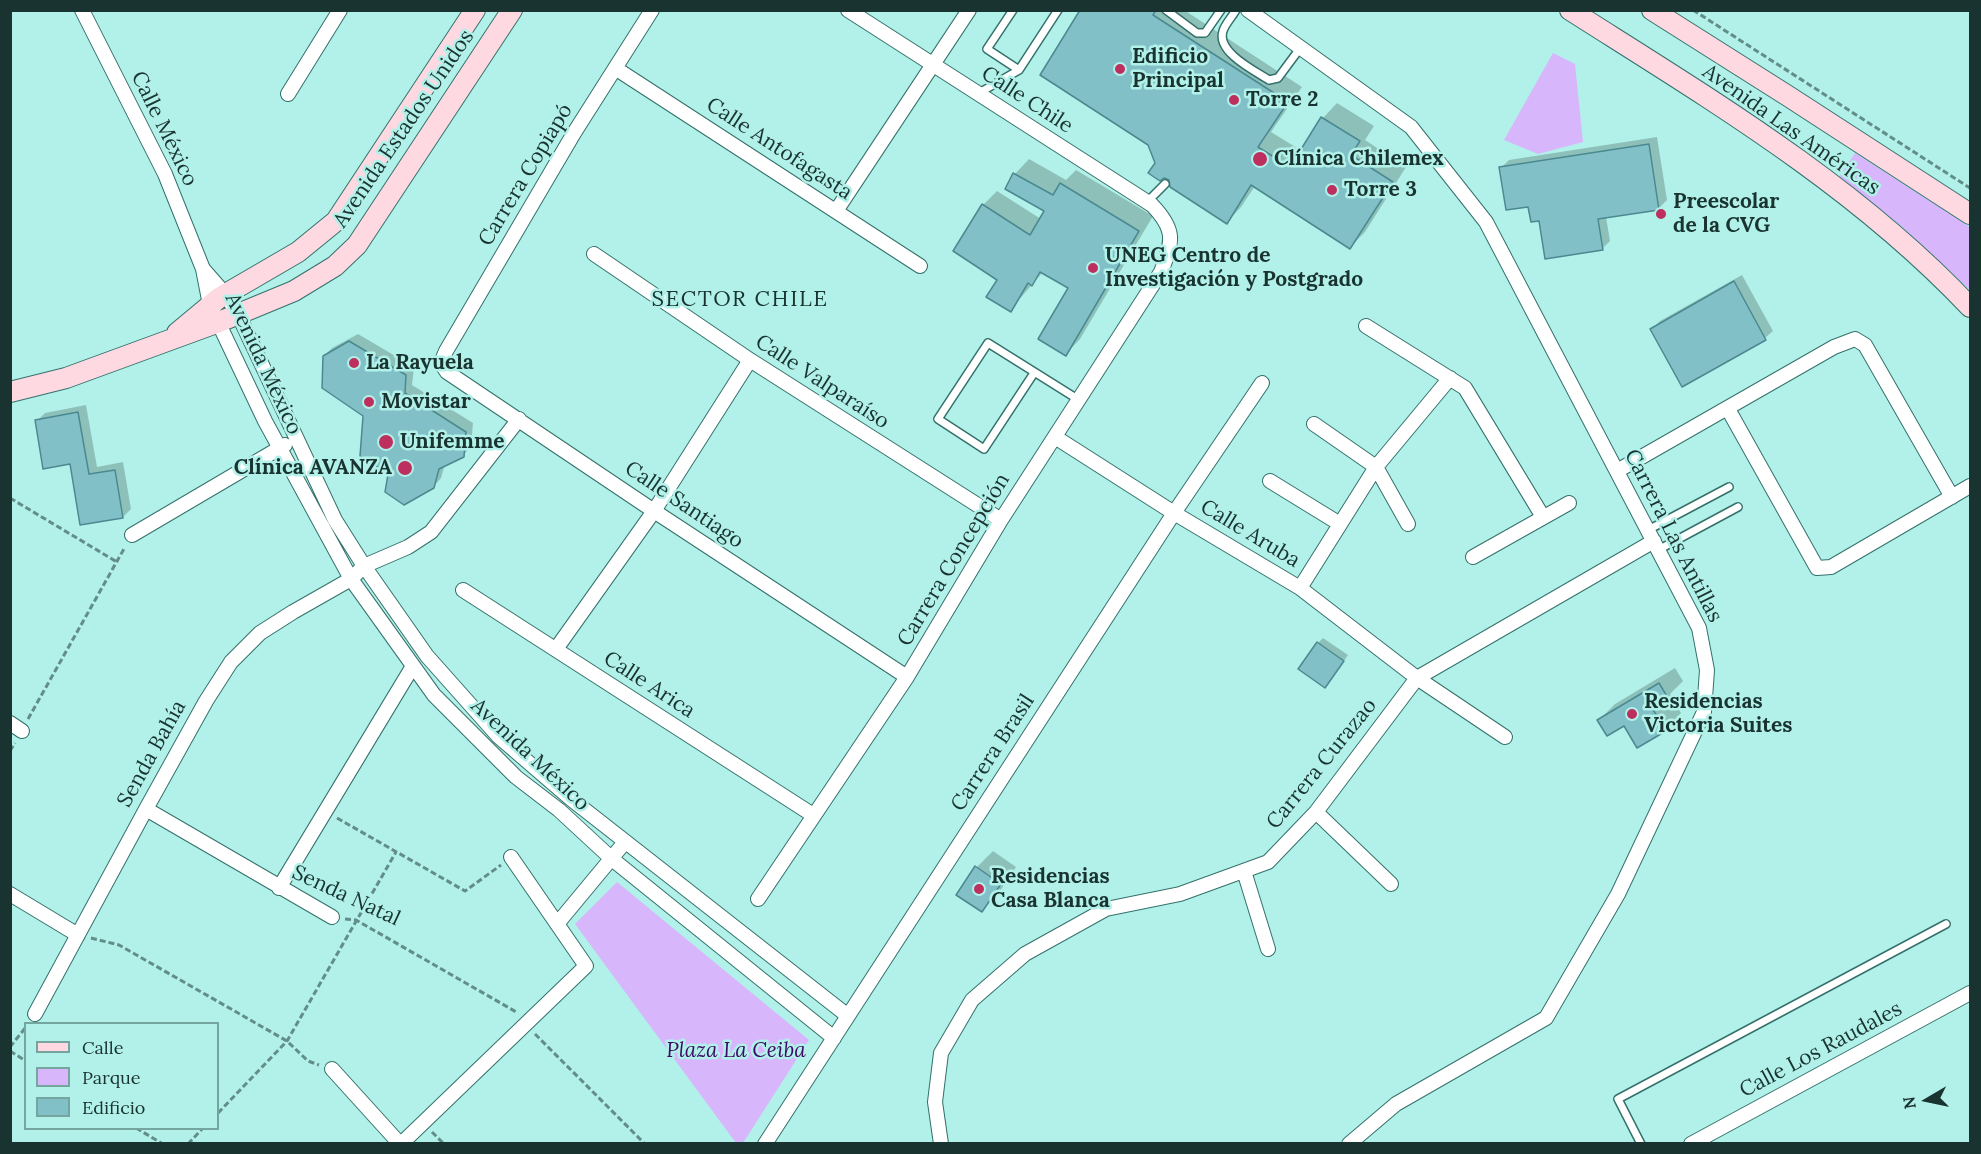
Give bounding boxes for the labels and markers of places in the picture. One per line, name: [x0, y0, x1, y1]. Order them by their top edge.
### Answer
place label: Edificio Principal: [1132, 44, 1224, 94]
marker: Edificio Principal: [1113, 62, 1127, 76]
place label: Torre 2: [1246, 87, 1318, 113]
marker: Torre 2: [1227, 93, 1241, 107]
place label: Clínica Chilemex: [1274, 146, 1444, 172]
marker: Clínica Chilemex: [1251, 150, 1269, 168]
place label: Torre 3: [1344, 177, 1417, 203]
marker: Torre 3: [1325, 183, 1339, 197]
place label: Preescolar de la CVG: [1673, 189, 1779, 239]
marker: Preescolar de la CVG: [1654, 207, 1668, 221]
place label: UNEG Centro de Investigación y Postgrado: [1105, 243, 1363, 293]
marker: UNEG Centro de Investigación y Postgrado: [1086, 261, 1100, 275]
place label: La Rayuela: [366, 350, 474, 376]
marker: La Rayuela: [347, 356, 361, 370]
place label: Movistar: [381, 389, 471, 415]
marker: Movistar: [362, 395, 376, 409]
place label: Unifemme: [400, 429, 504, 455]
marker: Unifemme: [377, 433, 395, 451]
place label: Clínica AVANZA: [234, 455, 392, 481]
marker: Clínica AVANZA: [396, 459, 414, 477]
place label: Residencias Victoria Suites: [1644, 689, 1792, 739]
marker: Residencias Victoria Suites: [1625, 707, 1639, 721]
place label: Residencias Casa Blanca: [991, 864, 1110, 914]
marker: Residencias Casa Blanca: [972, 882, 986, 896]

